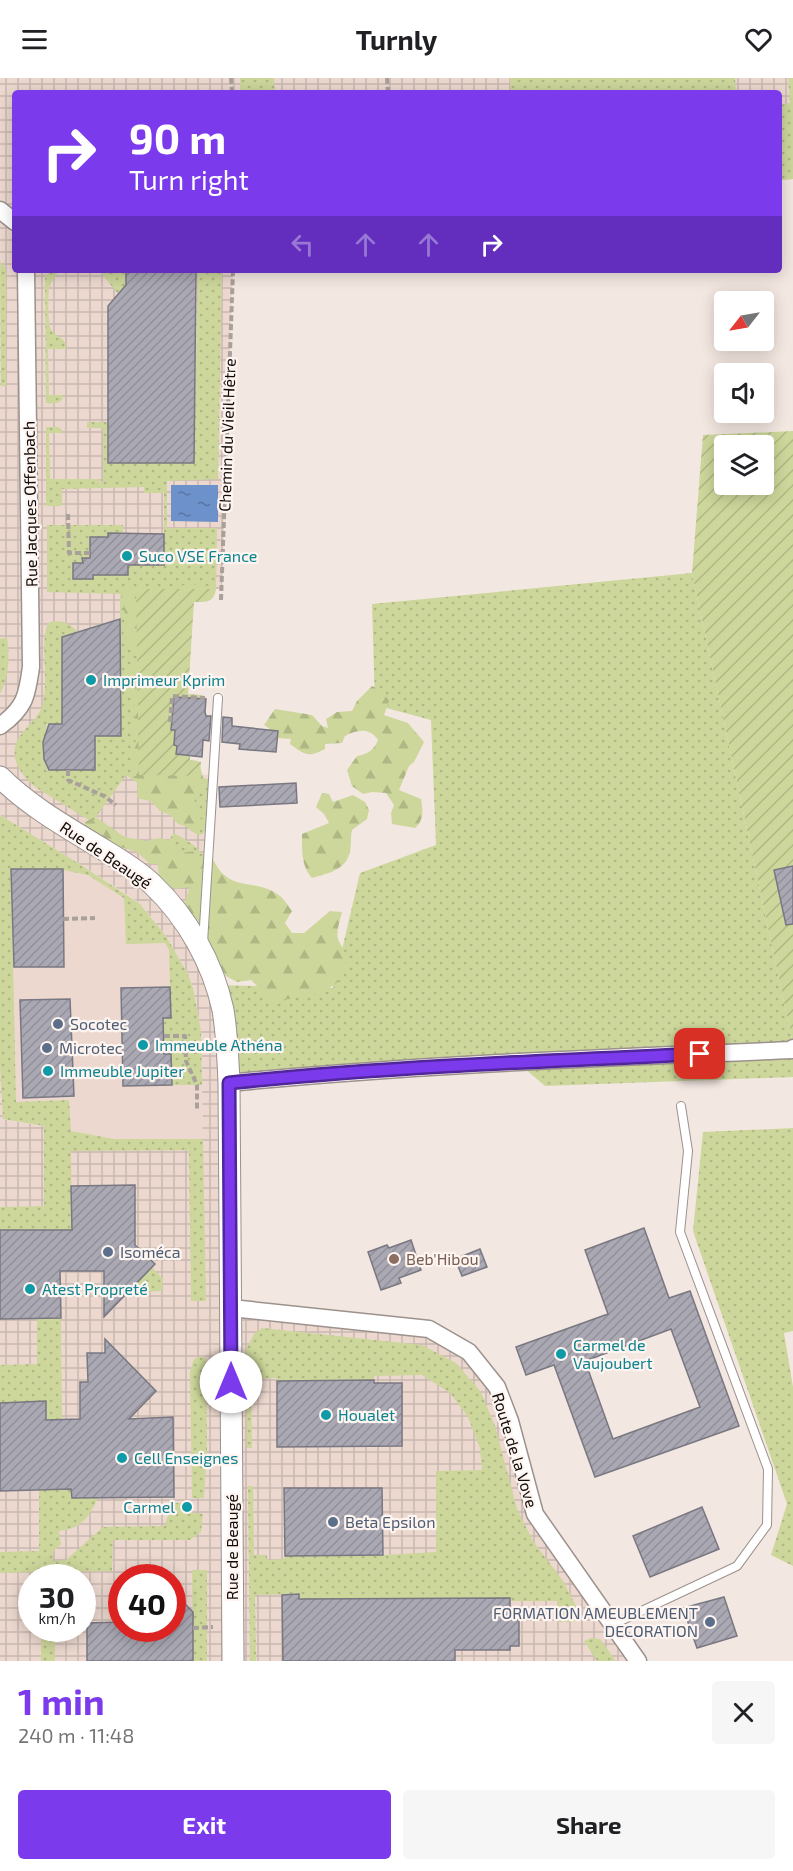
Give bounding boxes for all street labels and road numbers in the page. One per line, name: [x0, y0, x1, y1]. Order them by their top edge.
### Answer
street label: Chemin du Vieil Hêtre: [214, 358, 239, 512]
street label: Rue Jacques Offenbach: [19, 421, 40, 587]
street label: Rue de Beaugé: [57, 817, 156, 892]
street label: Route de la Vove: [489, 1390, 542, 1510]
street label: Rue de Beaugé: [222, 1494, 241, 1600]

